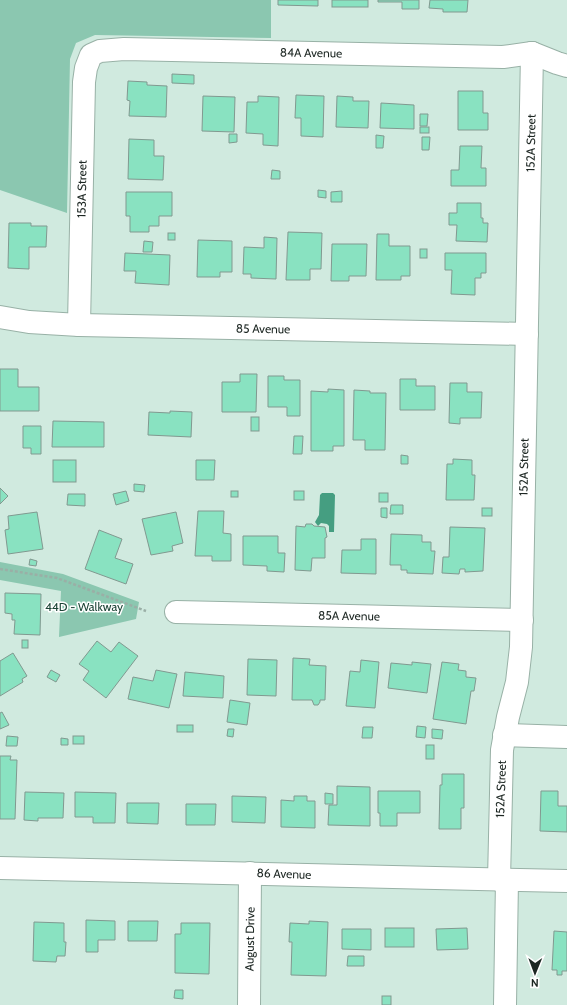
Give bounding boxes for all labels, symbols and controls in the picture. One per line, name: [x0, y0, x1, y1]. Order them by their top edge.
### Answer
street label: 84A Avenue: [280, 44, 342, 61]
street label: 152A Street: [522, 114, 539, 172]
street label: 153A Street: [73, 160, 90, 218]
street label: 85 Avenue: [236, 321, 290, 336]
street label: 152A Street: [515, 438, 532, 496]
park label: 44D - Walkway: [45, 599, 123, 614]
street label: 85A Avenue: [318, 607, 380, 624]
street label: 152A Street: [492, 760, 509, 818]
street label: 86 Avenue: [256, 865, 312, 882]
street label: August Drive: [241, 907, 258, 971]
north arrow: [515, 953, 555, 993]
text: N: [531, 976, 539, 990]

